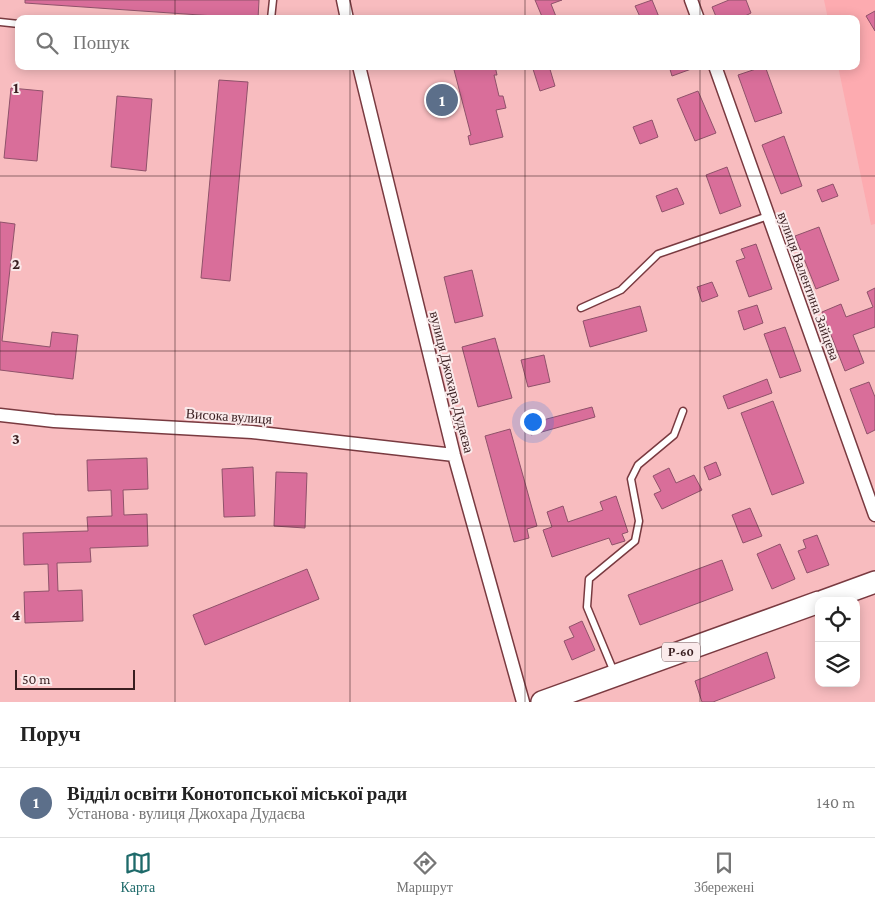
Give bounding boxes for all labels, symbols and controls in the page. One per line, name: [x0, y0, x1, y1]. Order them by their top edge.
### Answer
search box: [15, 15, 860, 70]
icon: search: [33, 29, 61, 57]
text: Пошук: [73, 32, 130, 53]
text: 1: [13, 79, 19, 96]
pin: 1: [426, 81, 458, 119]
street label: вулиця Валентина Зайцева: [775, 210, 844, 363]
text: 2: [12, 255, 20, 272]
street label: вулиця Джохара Дудаєва: [427, 309, 478, 455]
street label: Висока вулиця: [185, 405, 273, 427]
your location: [520, 409, 546, 435]
text: 3: [12, 430, 20, 447]
map controls: [815, 597, 860, 687]
button: locate: [815, 597, 860, 642]
text: 4: [12, 606, 21, 623]
road number: Р-60: [662, 642, 700, 662]
button: layers: [815, 642, 860, 687]
scale bar: [15, 667, 135, 690]
text: 50 m: [22, 671, 50, 687]
text: Поруч: [20, 722, 81, 746]
text: Відділ освіти Конотопської міської ради: [67, 783, 407, 804]
text: 1: [33, 794, 39, 811]
text: 140 m: [817, 794, 855, 811]
text: Установа · вулиця Джохара Дудаєва: [67, 805, 305, 822]
tab: Карта: [121, 849, 155, 896]
tab: Маршрут: [396, 849, 453, 896]
tab: Збережені: [694, 849, 754, 896]

